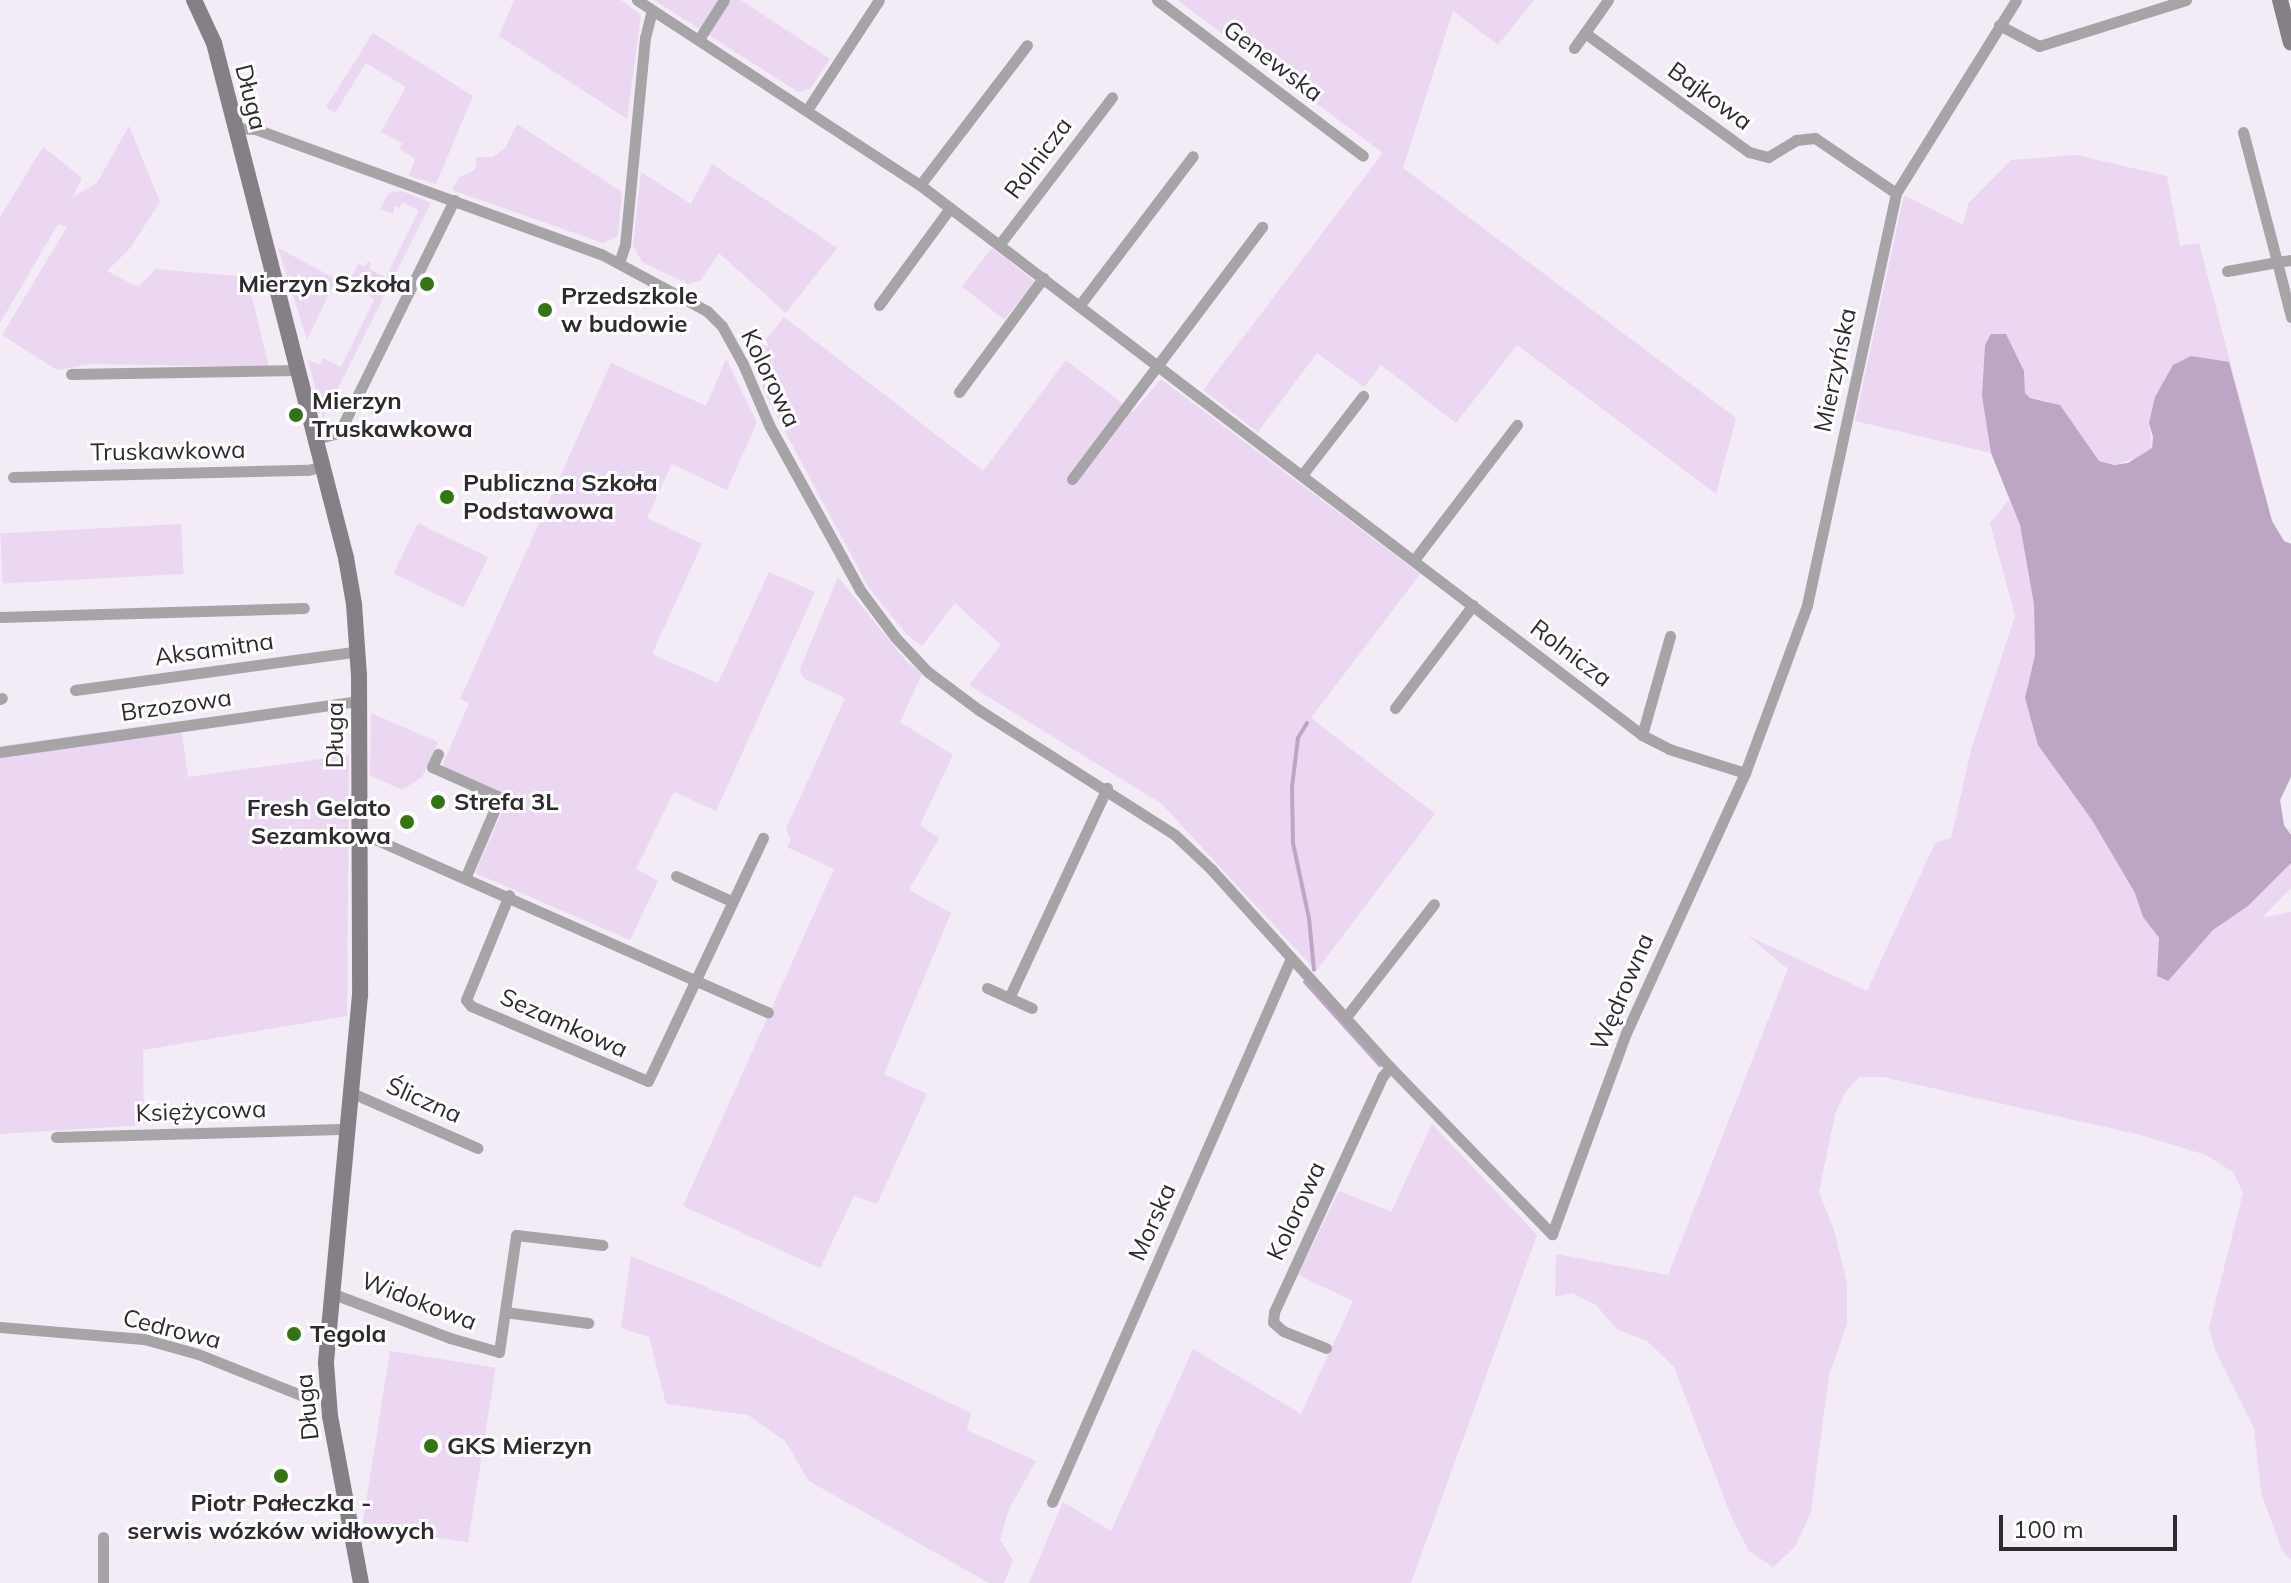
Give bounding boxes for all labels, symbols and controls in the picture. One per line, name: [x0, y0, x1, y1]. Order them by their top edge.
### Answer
street label: Genewska: [1218, 14, 1328, 108]
street label: Bajkowa: [1662, 56, 1758, 136]
street label: Długa: [229, 61, 273, 133]
street label: Rolnicza: [998, 112, 1078, 204]
place label: Mierzyn Szkoła: [238, 270, 411, 298]
marker: Mierzyn Szkoła: [418, 275, 436, 293]
place label: Przedszkole w budowie: [561, 282, 698, 338]
marker: Przedszkole w budowie: [536, 301, 554, 319]
street label: Mierzyńska: [1808, 305, 1862, 435]
street label: Kolorowa: [735, 324, 807, 432]
place label: Mierzyn Truskawkowa: [312, 387, 473, 443]
marker: Mierzyn Truskawkowa: [287, 406, 305, 424]
street label: Truskawkowa: [90, 435, 246, 467]
place label: Publiczna Szkoła Podstawowa: [463, 469, 658, 525]
marker: Publiczna Szkoła Podstawowa: [438, 488, 456, 506]
street label: Rolnicza: [1525, 613, 1617, 693]
street label: Aksamitna: [153, 626, 275, 672]
street label: Brzozowa: [119, 683, 233, 727]
street label: Długa: [321, 702, 349, 768]
place label: Strefa 3L: [454, 788, 559, 816]
marker: Strefa 3L: [429, 793, 447, 811]
place label: Fresh Gelato Sezamkowa: [247, 794, 391, 850]
marker: Fresh Gelato Sezamkowa: [398, 813, 416, 831]
street label: Wędrowna: [1584, 929, 1660, 1055]
street label: Sezamkowa: [496, 982, 632, 1064]
street label: Śliczna: [382, 1071, 466, 1129]
street label: Księżycowa: [135, 1094, 267, 1128]
street label: Kolorowa: [1261, 1157, 1331, 1265]
street label: Morska: [1122, 1179, 1182, 1265]
street label: Widokowa: [357, 1266, 481, 1336]
street label: Cedrowa: [120, 1303, 224, 1355]
place label: Tegola: [310, 1320, 386, 1348]
marker: Tegola: [285, 1325, 303, 1343]
street label: Długa: [289, 1372, 325, 1442]
place label: GKS Mierzyn: [447, 1432, 592, 1460]
marker: GKS Mierzyn: [422, 1437, 440, 1455]
marker: Piotr Pałeczka - serwis wózków widłowych: [272, 1467, 290, 1485]
place label: Piotr Pałeczka - serwis wózków widłowych: [127, 1489, 435, 1545]
scale bar: [2003, 1499, 2181, 1549]
text: 100 m: [2013, 1514, 2084, 1544]

